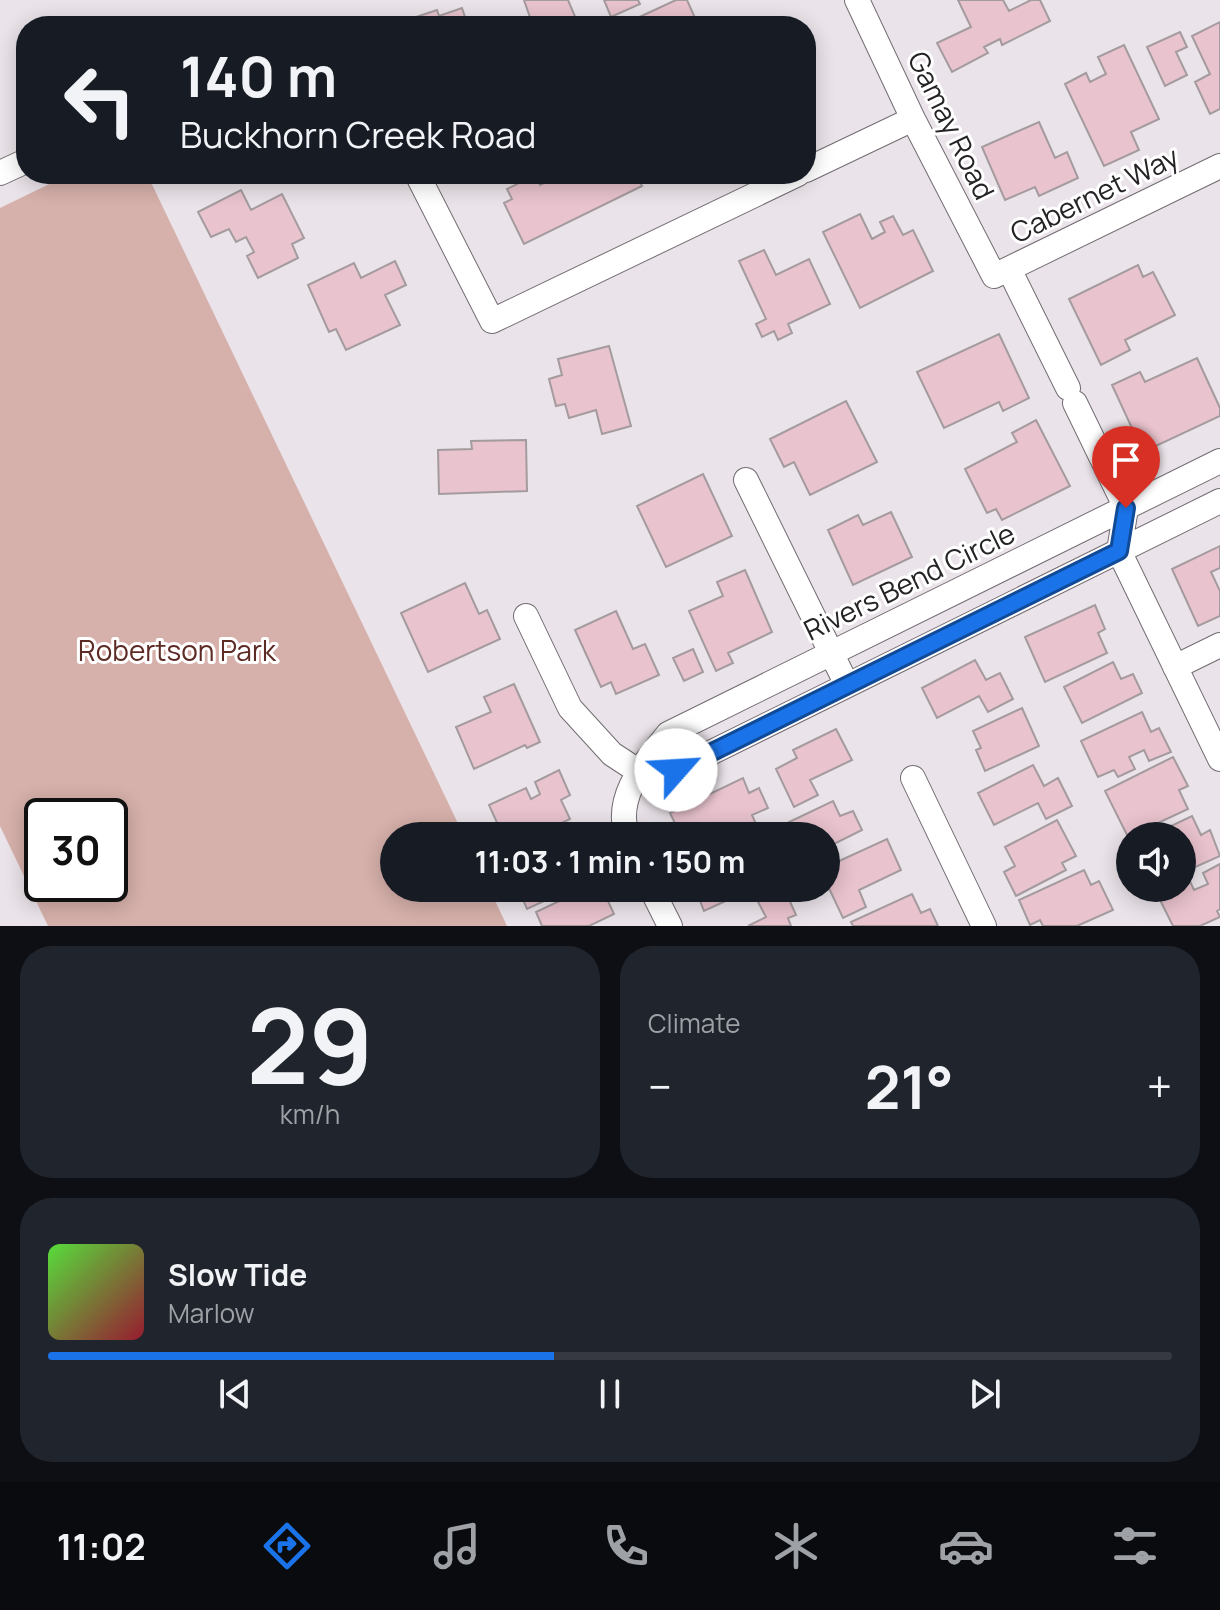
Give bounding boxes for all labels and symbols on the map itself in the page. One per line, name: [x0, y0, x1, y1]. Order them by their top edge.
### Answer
street label: Gamay Road: [900, 45, 1004, 205]
street label: Cabernet Way: [1004, 137, 1185, 251]
pin: [1092, 426, 1160, 508]
street label: Rivers Bend Circle: [797, 513, 1021, 649]
park label: Robertson Park: [78, 631, 277, 669]
position arrow: [634, 728, 718, 812]
speed limit sign: 30: [24, 798, 128, 902]

